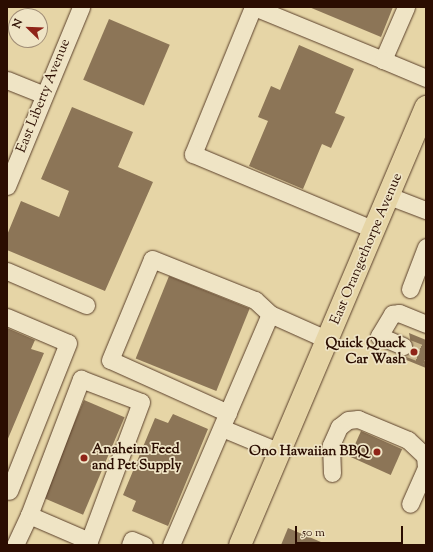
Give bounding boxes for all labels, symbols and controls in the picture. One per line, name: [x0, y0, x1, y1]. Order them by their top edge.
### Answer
north arrow: [8, 8, 48, 48]
text: N: [9, 17, 27, 31]
street label: East Liberty Avenue: [13, 37, 75, 155]
street label: East Orangethorpe Avenue: [327, 171, 407, 327]
place label: Quick Quack Car Wash: [325, 336, 406, 368]
marker: Quick Quack Car Wash: [409, 347, 419, 357]
place label: Anaheim Feed and Pet Supply: [92, 442, 181, 474]
place label: Ono Hawaiian BBQ: [249, 444, 369, 460]
marker: Ono Hawaiian BBQ: [372, 447, 382, 457]
marker: Anaheim Feed and Pet Supply: [79, 453, 89, 463]
scale bar: [297, 518, 405, 544]
text: 50 m: [302, 524, 325, 542]

